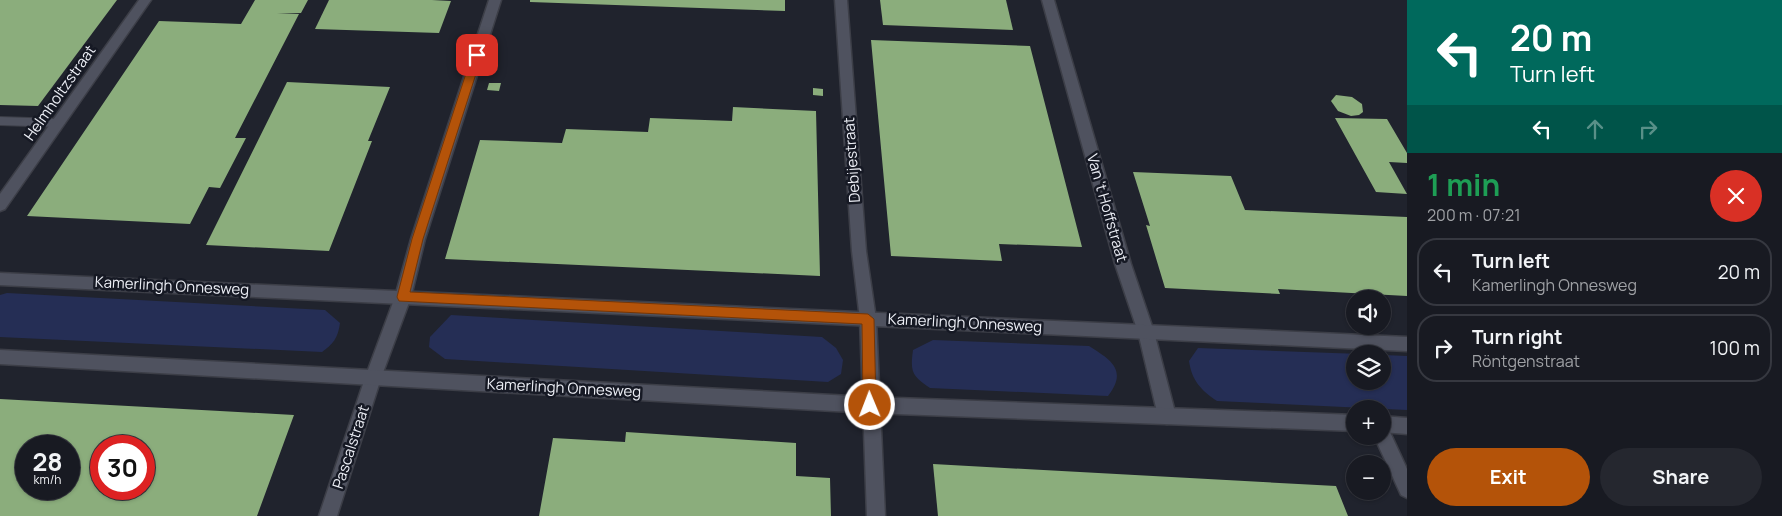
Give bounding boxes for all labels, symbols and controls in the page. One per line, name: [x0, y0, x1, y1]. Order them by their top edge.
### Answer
text: 20 m: [1510, 14, 1592, 62]
icon: left: [1427, 20, 1492, 85]
pin: [456, 34, 498, 76]
street label: Helmholtzstraat: [19, 41, 100, 145]
icon: arrive: [463, 41, 491, 69]
text: Turn left: [1510, 59, 1595, 89]
icon: left: [1528, 115, 1556, 143]
icon: ahead: [1581, 115, 1609, 143]
icon: right: [1634, 115, 1662, 143]
street label: Debijestraat: [838, 117, 865, 203]
street label: Van 't Hoffstraat: [1082, 151, 1133, 264]
text: 1 min: [1427, 164, 1500, 205]
button: close: [1710, 170, 1762, 222]
text: 200 m · 07:21: [1427, 204, 1520, 226]
text: Turn left: [1472, 248, 1550, 274]
icon: left: [1429, 258, 1457, 286]
text: 20 m: [1718, 259, 1760, 285]
street label: Kamerlingh Onnesweg: [94, 271, 250, 300]
text: Kamerlingh Onnesweg: [1472, 274, 1637, 296]
map controls: [1346, 290, 1391, 500]
button: sound: [1346, 290, 1391, 335]
street label: Kamerlingh Onnesweg: [887, 308, 1043, 337]
text: Turn right: [1472, 324, 1562, 350]
icon: right: [1429, 334, 1457, 362]
text: 100 m: [1709, 335, 1760, 361]
button: layers: [1346, 345, 1391, 390]
text: Röntgenstraat: [1472, 350, 1580, 372]
street label: Kamerlingh Onnesweg: [486, 373, 642, 402]
position arrow: [843, 378, 895, 430]
button: +: [1346, 400, 1391, 445]
street label: Pascalstraat: [327, 402, 374, 491]
speed limit sign: 30: [90, 435, 155, 500]
text: 28: [32, 444, 63, 479]
button: Exit: [1427, 448, 1590, 506]
button: Share: [1600, 448, 1762, 506]
button: −: [1346, 455, 1391, 500]
text: km/h: [34, 471, 61, 488]

